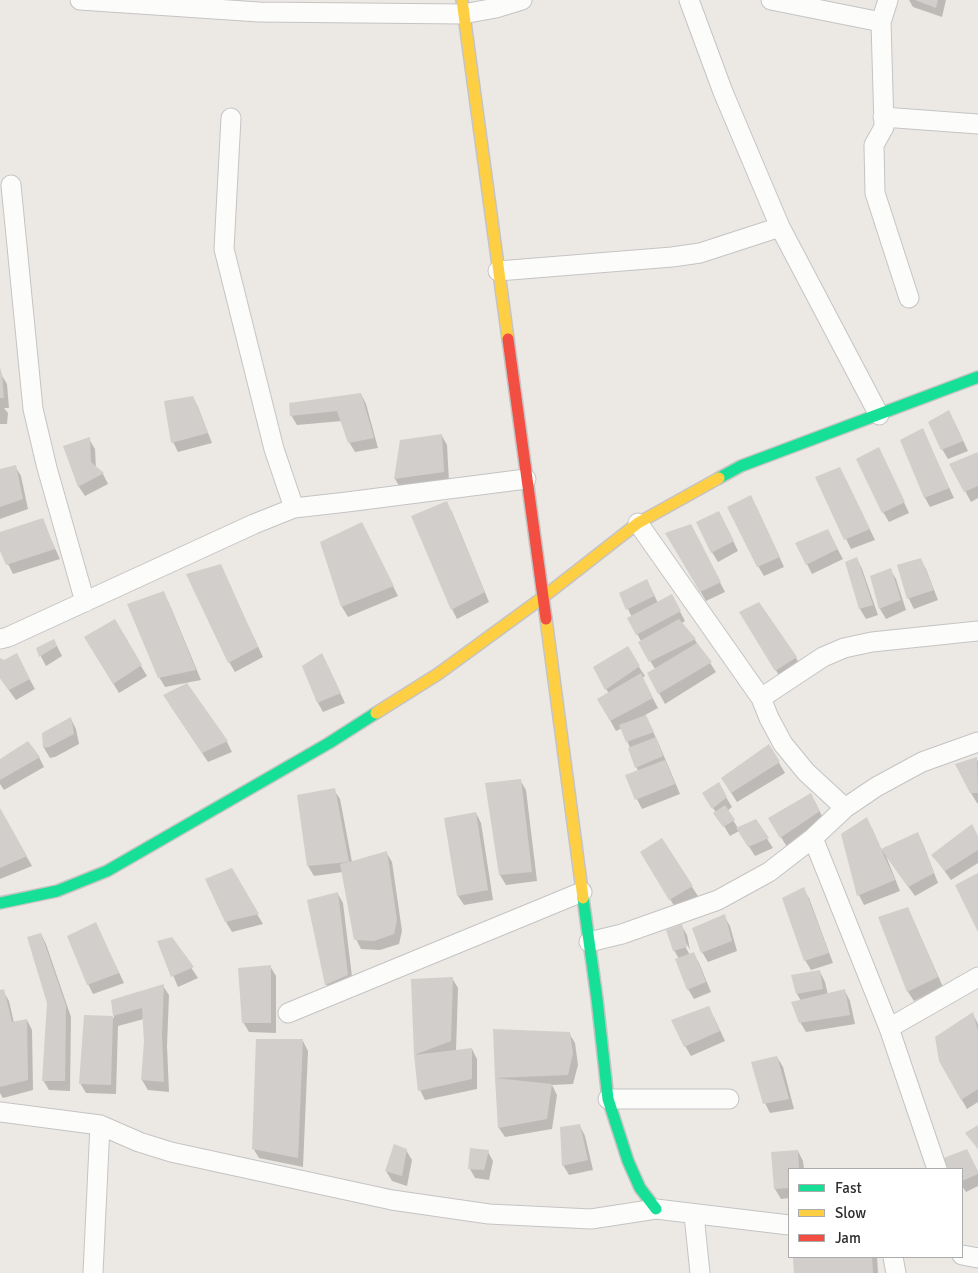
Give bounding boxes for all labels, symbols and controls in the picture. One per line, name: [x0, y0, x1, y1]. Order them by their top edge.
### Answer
legend: [788, 1168, 963, 1258]
text: Fast: [835, 1179, 862, 1197]
text: Slow: [835, 1204, 866, 1222]
text: Jam: [835, 1229, 861, 1247]

